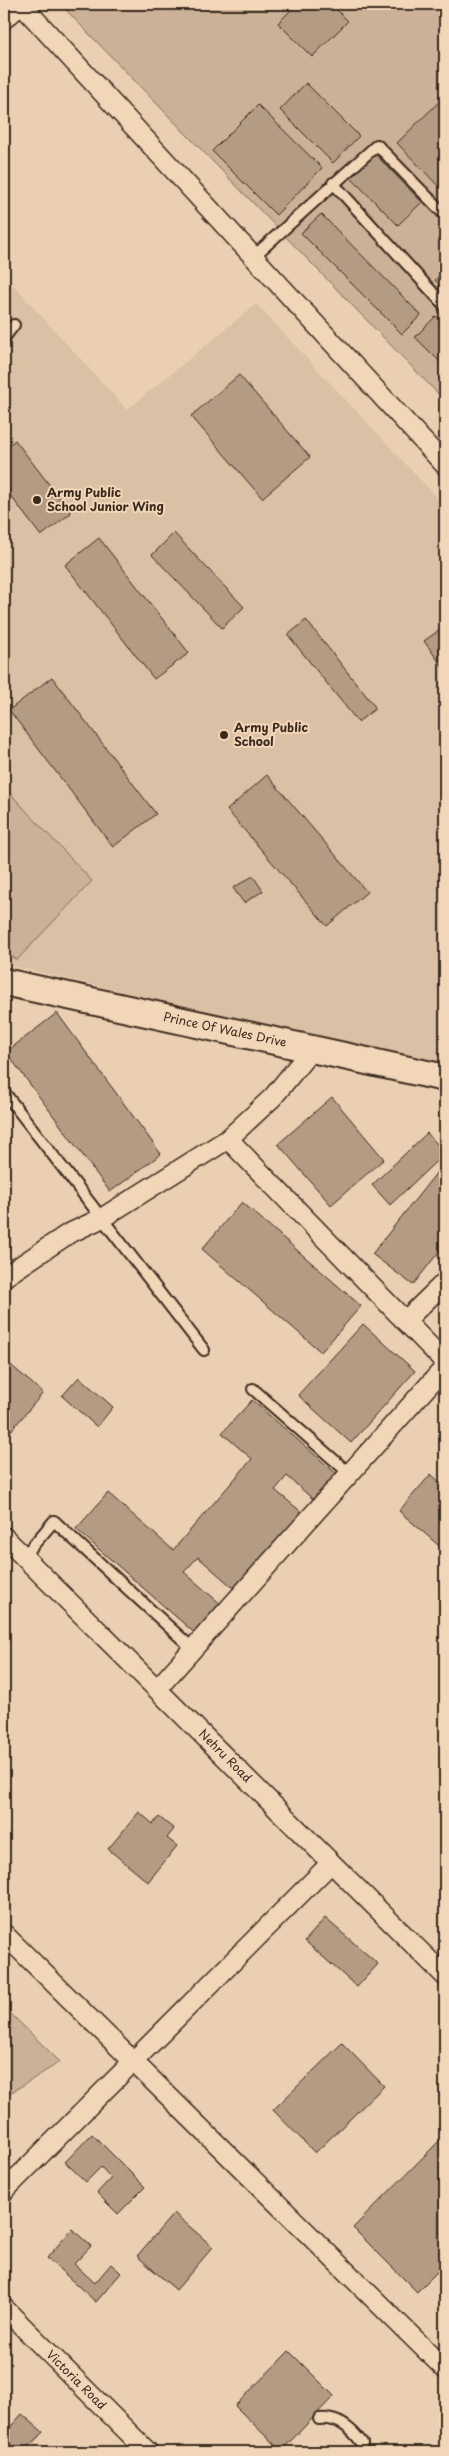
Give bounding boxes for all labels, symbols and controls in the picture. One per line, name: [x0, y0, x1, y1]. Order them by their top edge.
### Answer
place label: Army Public School Junior Wing: [47, 483, 164, 515]
marker: Army Public School Junior Wing: [31, 494, 43, 506]
place label: Army Public School: [234, 718, 309, 750]
marker: Army Public School: [218, 729, 230, 741]
street label: Prince Of Wales Drive: [162, 1007, 289, 1051]
street label: Nehru Road: [195, 1725, 256, 1786]
street label: Victoria Road: [43, 2345, 111, 2413]

